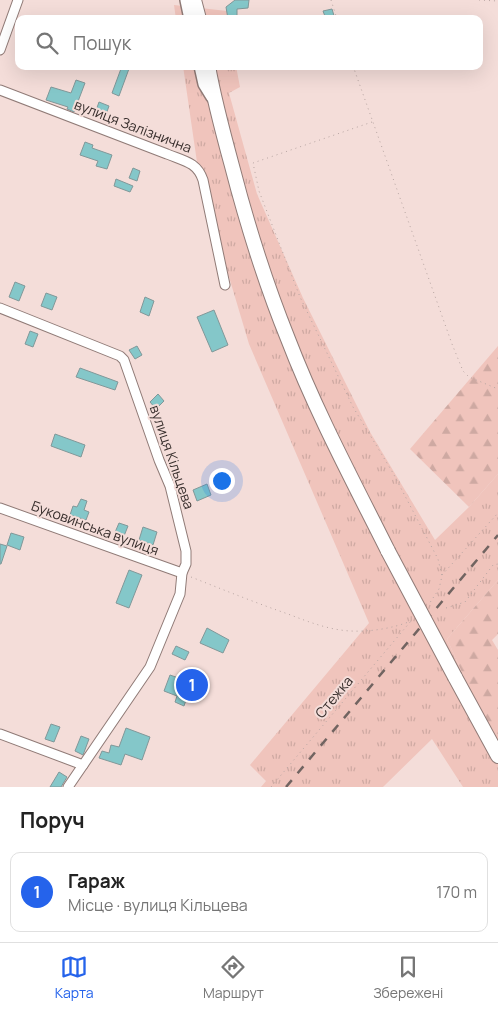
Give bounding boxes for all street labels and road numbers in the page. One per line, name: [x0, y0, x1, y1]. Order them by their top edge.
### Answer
street label: вулиця Залізнична: [72, 94, 195, 157]
street label: вулиця Кільцева: [146, 402, 199, 511]
street label: Буковинська вулиця: [29, 496, 162, 559]
street label: Стежка: [310, 672, 357, 722]

